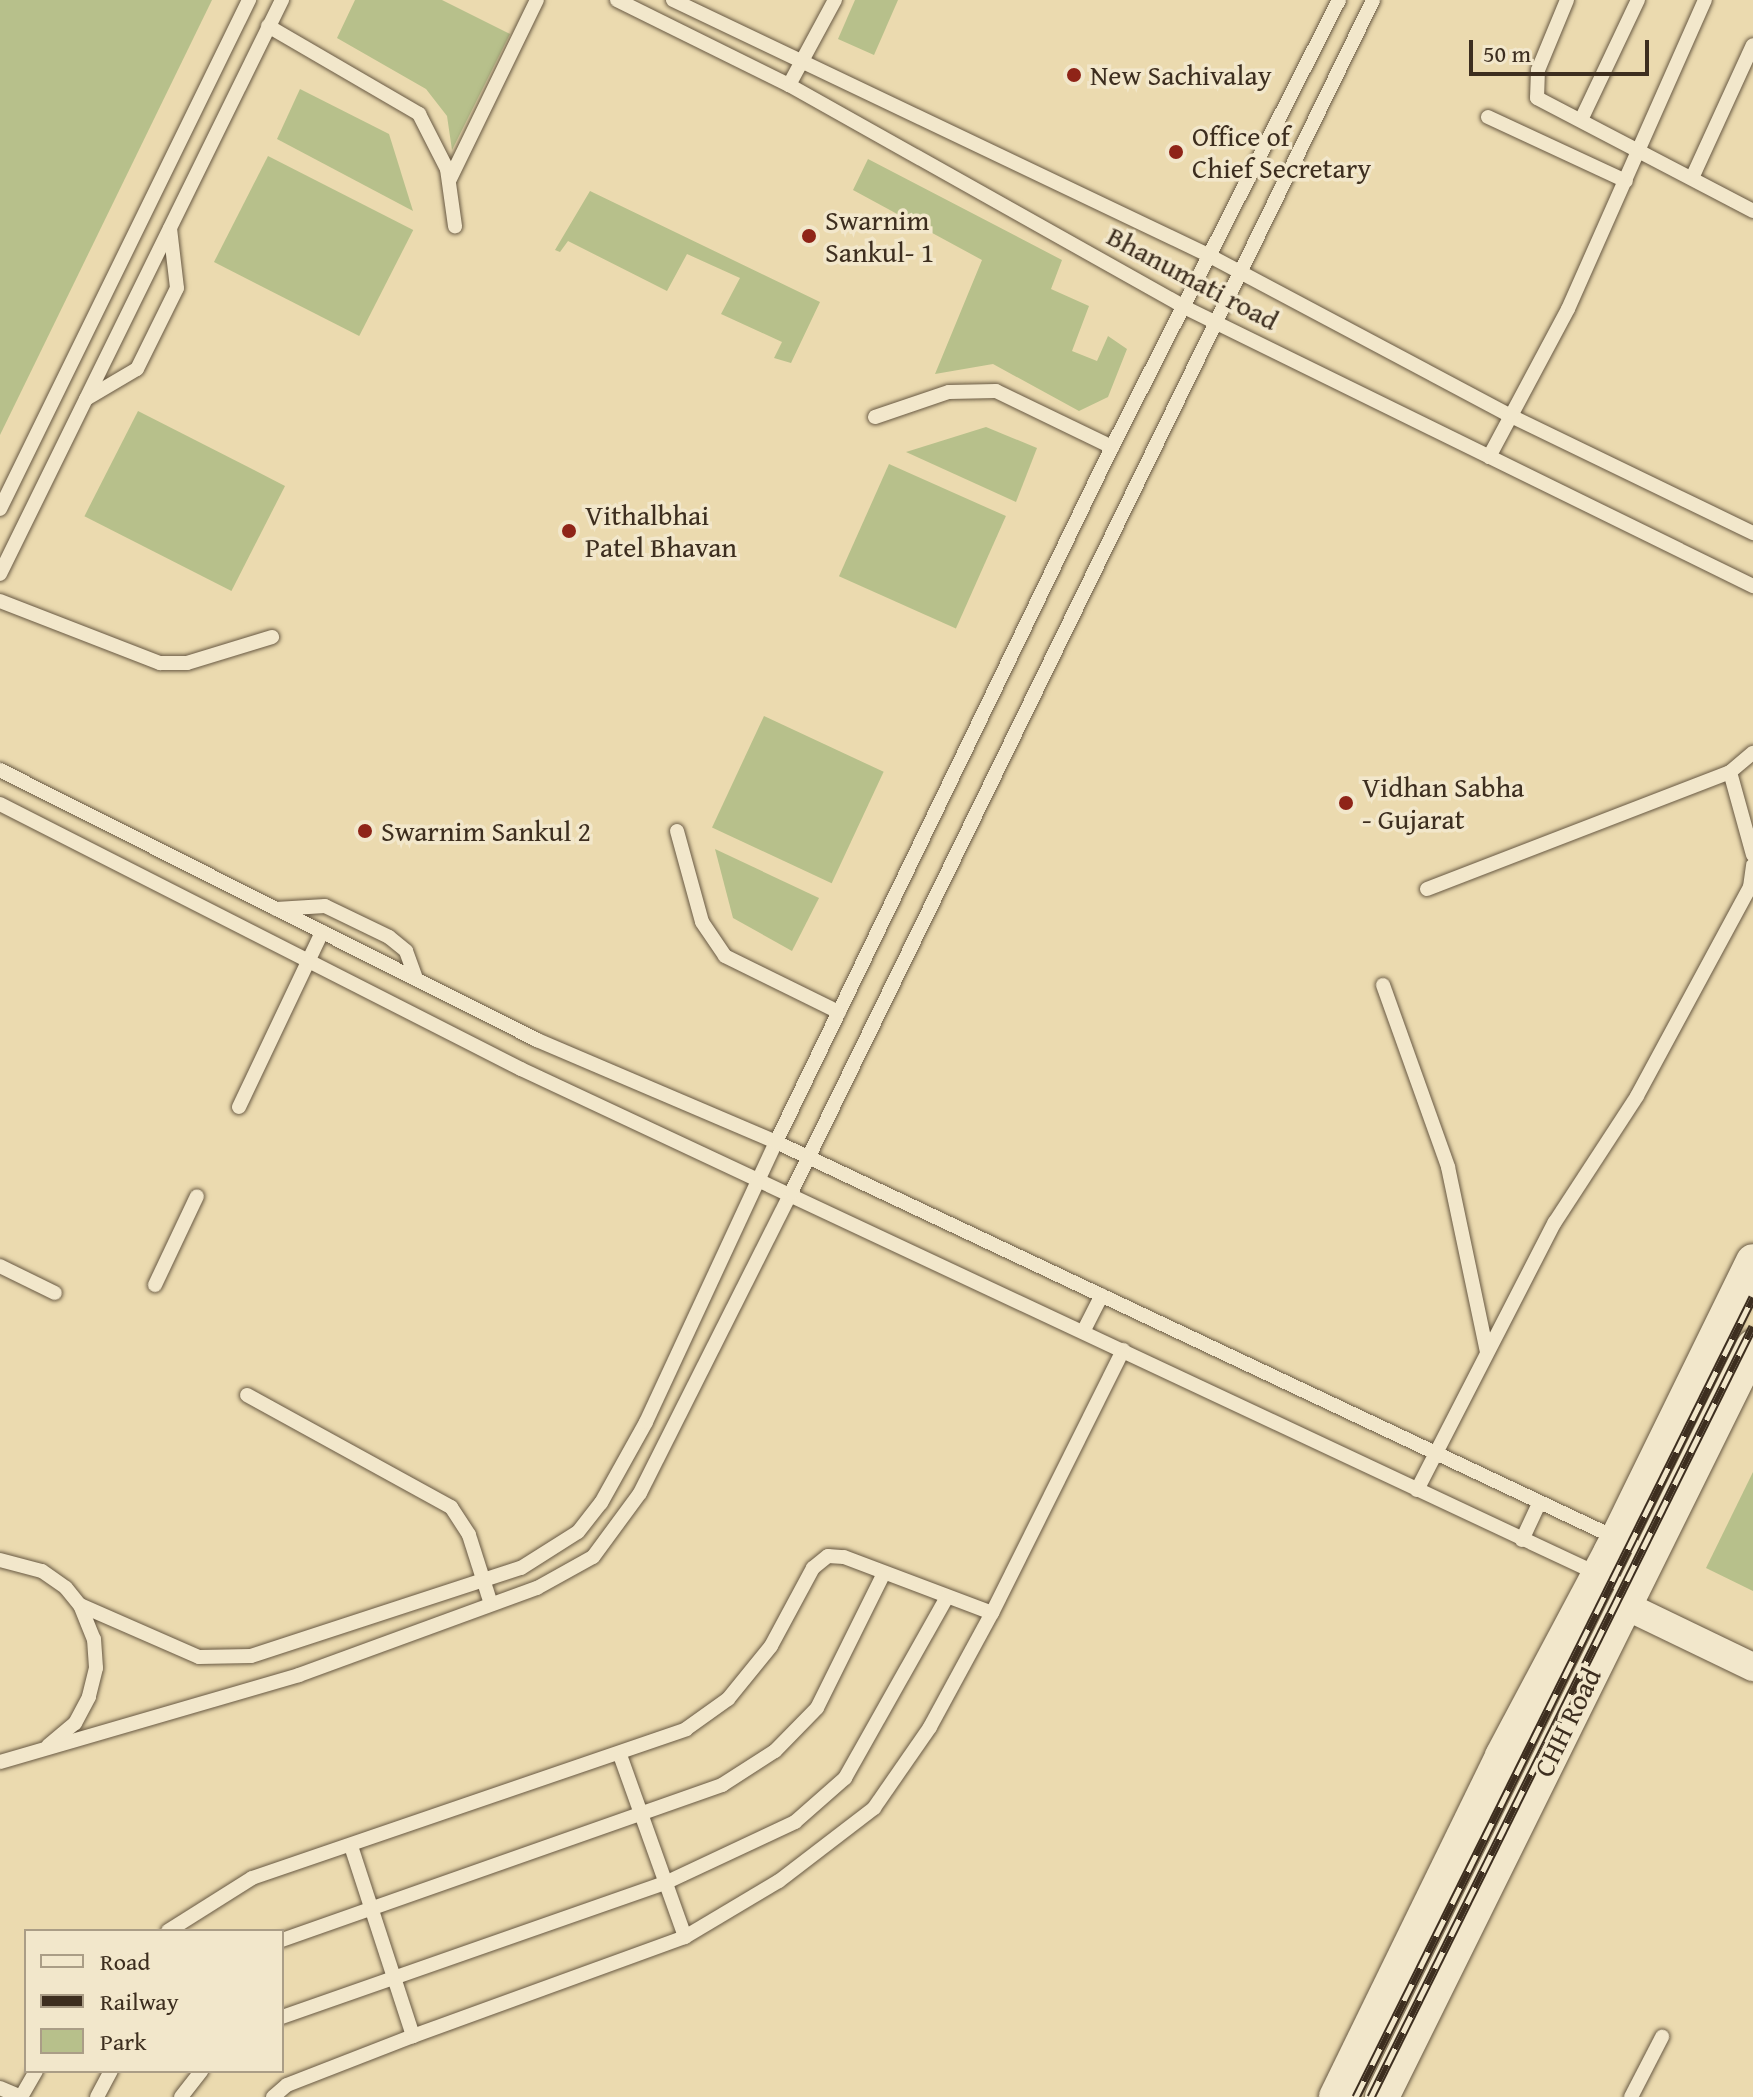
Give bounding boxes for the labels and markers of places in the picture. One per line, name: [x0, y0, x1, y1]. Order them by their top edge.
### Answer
place label: New Sachivalay: [1090, 58, 1272, 92]
marker: New Sachivalay: [1065, 66, 1083, 84]
place label: Office of Chief Secretary: [1192, 119, 1371, 185]
marker: Office of Chief Secretary: [1167, 143, 1185, 161]
place label: Swarnim Sankul- 1: [825, 203, 934, 269]
marker: Swarnim Sankul- 1: [800, 227, 818, 245]
place label: Vithalbhai Patel Bhavan: [585, 498, 737, 564]
marker: Vithalbhai Patel Bhavan: [560, 522, 578, 540]
place label: Vidhan Sabha - Gujarat: [1362, 770, 1524, 836]
marker: Vidhan Sabha - Gujarat: [1337, 794, 1355, 812]
place label: Swarnim Sankul 2: [381, 814, 591, 848]
marker: Swarnim Sankul 2: [356, 822, 374, 840]

